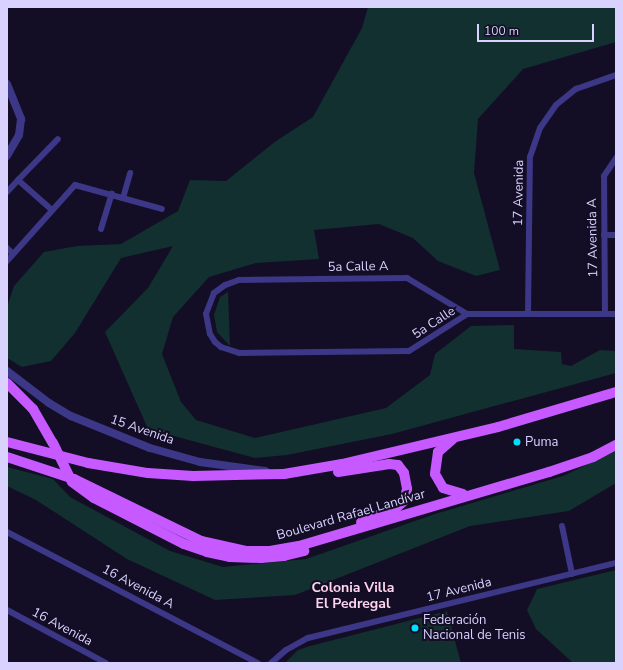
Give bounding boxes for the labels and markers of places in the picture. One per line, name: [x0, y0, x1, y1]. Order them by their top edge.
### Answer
place label: Puma: [525, 434, 558, 450]
marker: Puma: [512, 437, 522, 447]
place label: Federación Nacional de Tenis: [423, 613, 525, 644]
marker: Federación Nacional de Tenis: [410, 623, 420, 633]

